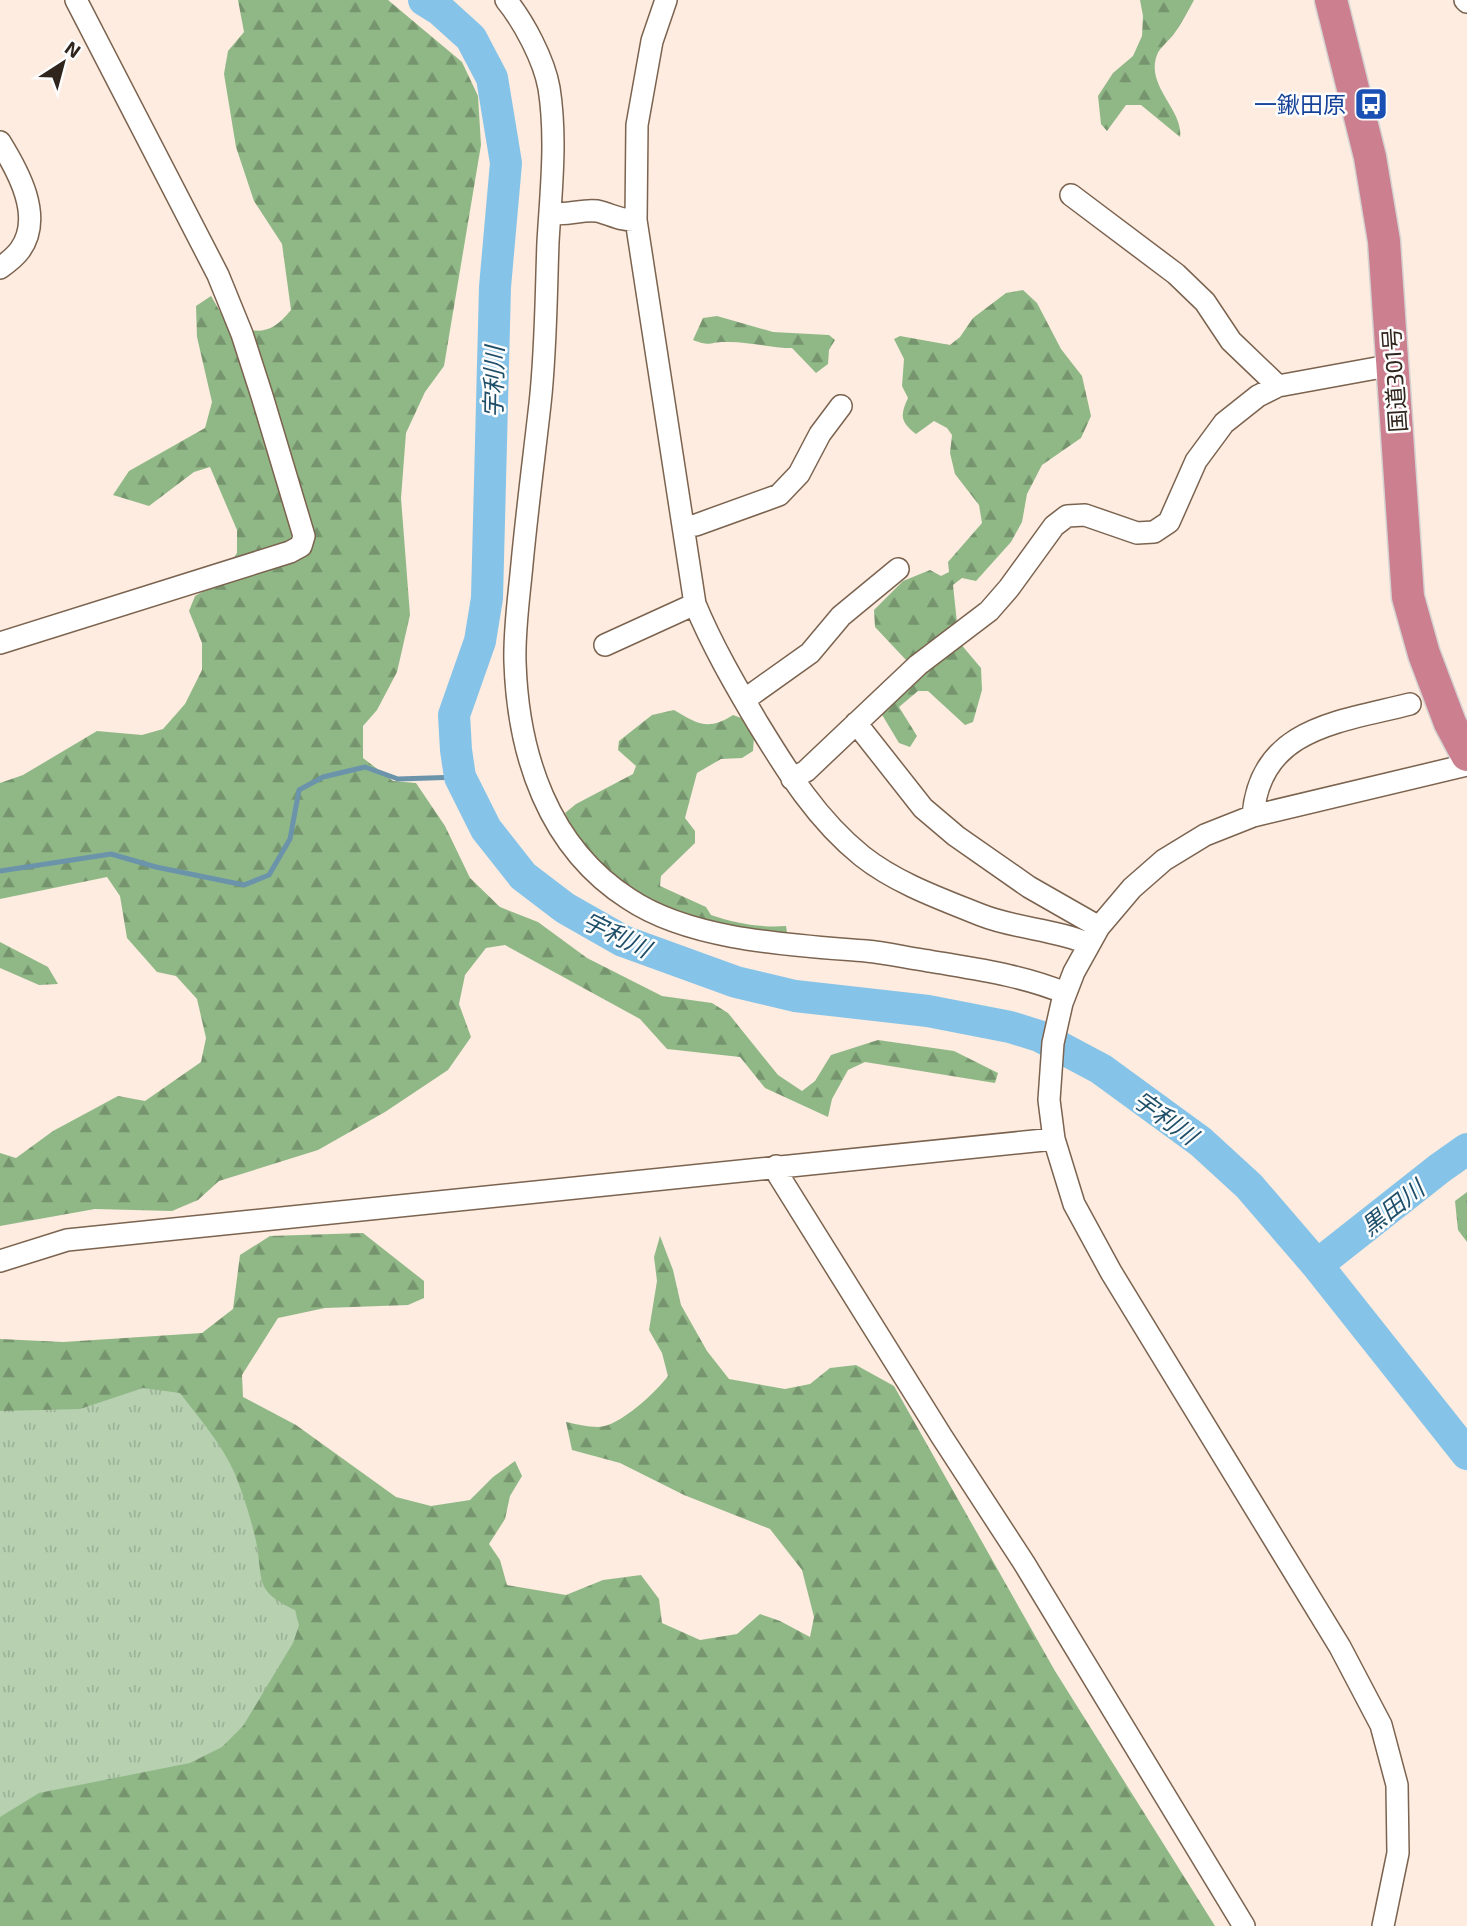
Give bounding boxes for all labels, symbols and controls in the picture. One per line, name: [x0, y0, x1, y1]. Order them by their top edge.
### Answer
north arrow: [28, 28, 98, 98]
text: N: [61, 36, 86, 62]
bus stop icon: 一鍬田原: [1352, 85, 1390, 123]
place label: 一鍬田原: [1254, 90, 1346, 118]
street label: 国道301号: [1376, 327, 1412, 433]
water label: 宇利川: [478, 343, 508, 418]
water label: 宇利川: [578, 905, 658, 964]
water label: 宇利川: [1128, 1084, 1206, 1152]
water label: 黒田川: [1355, 1172, 1432, 1241]

